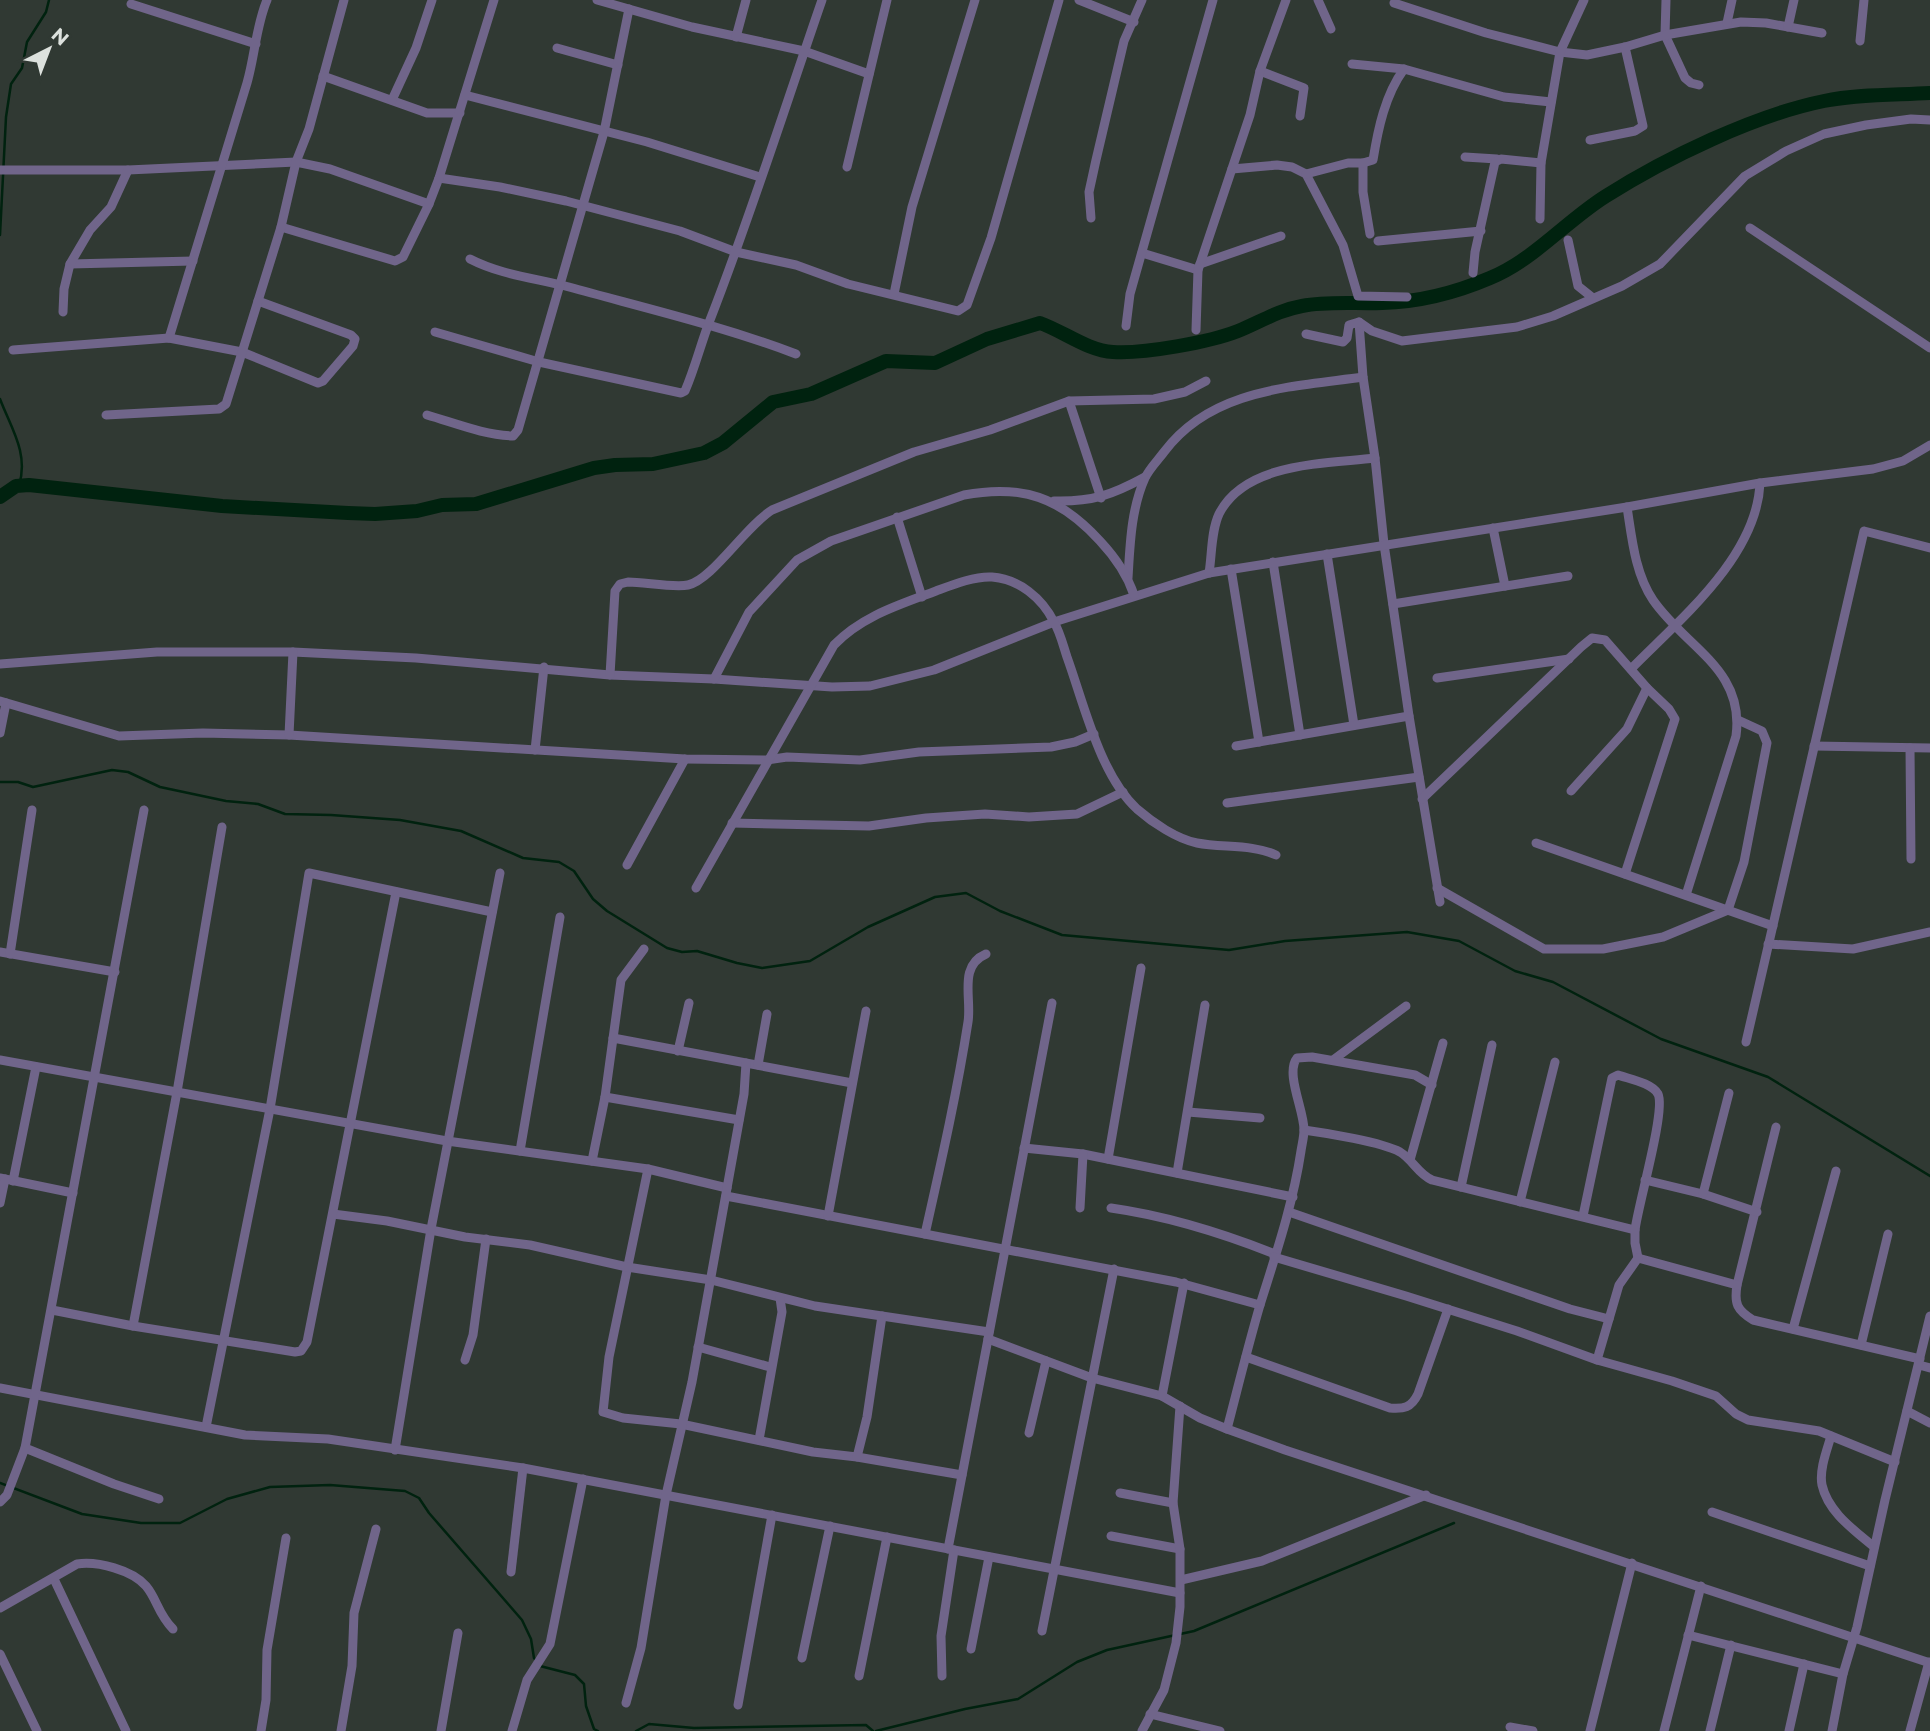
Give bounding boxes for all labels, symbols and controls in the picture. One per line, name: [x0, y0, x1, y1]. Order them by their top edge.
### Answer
north arrow: [14, 14, 84, 84]
text: N: [47, 23, 73, 50]

